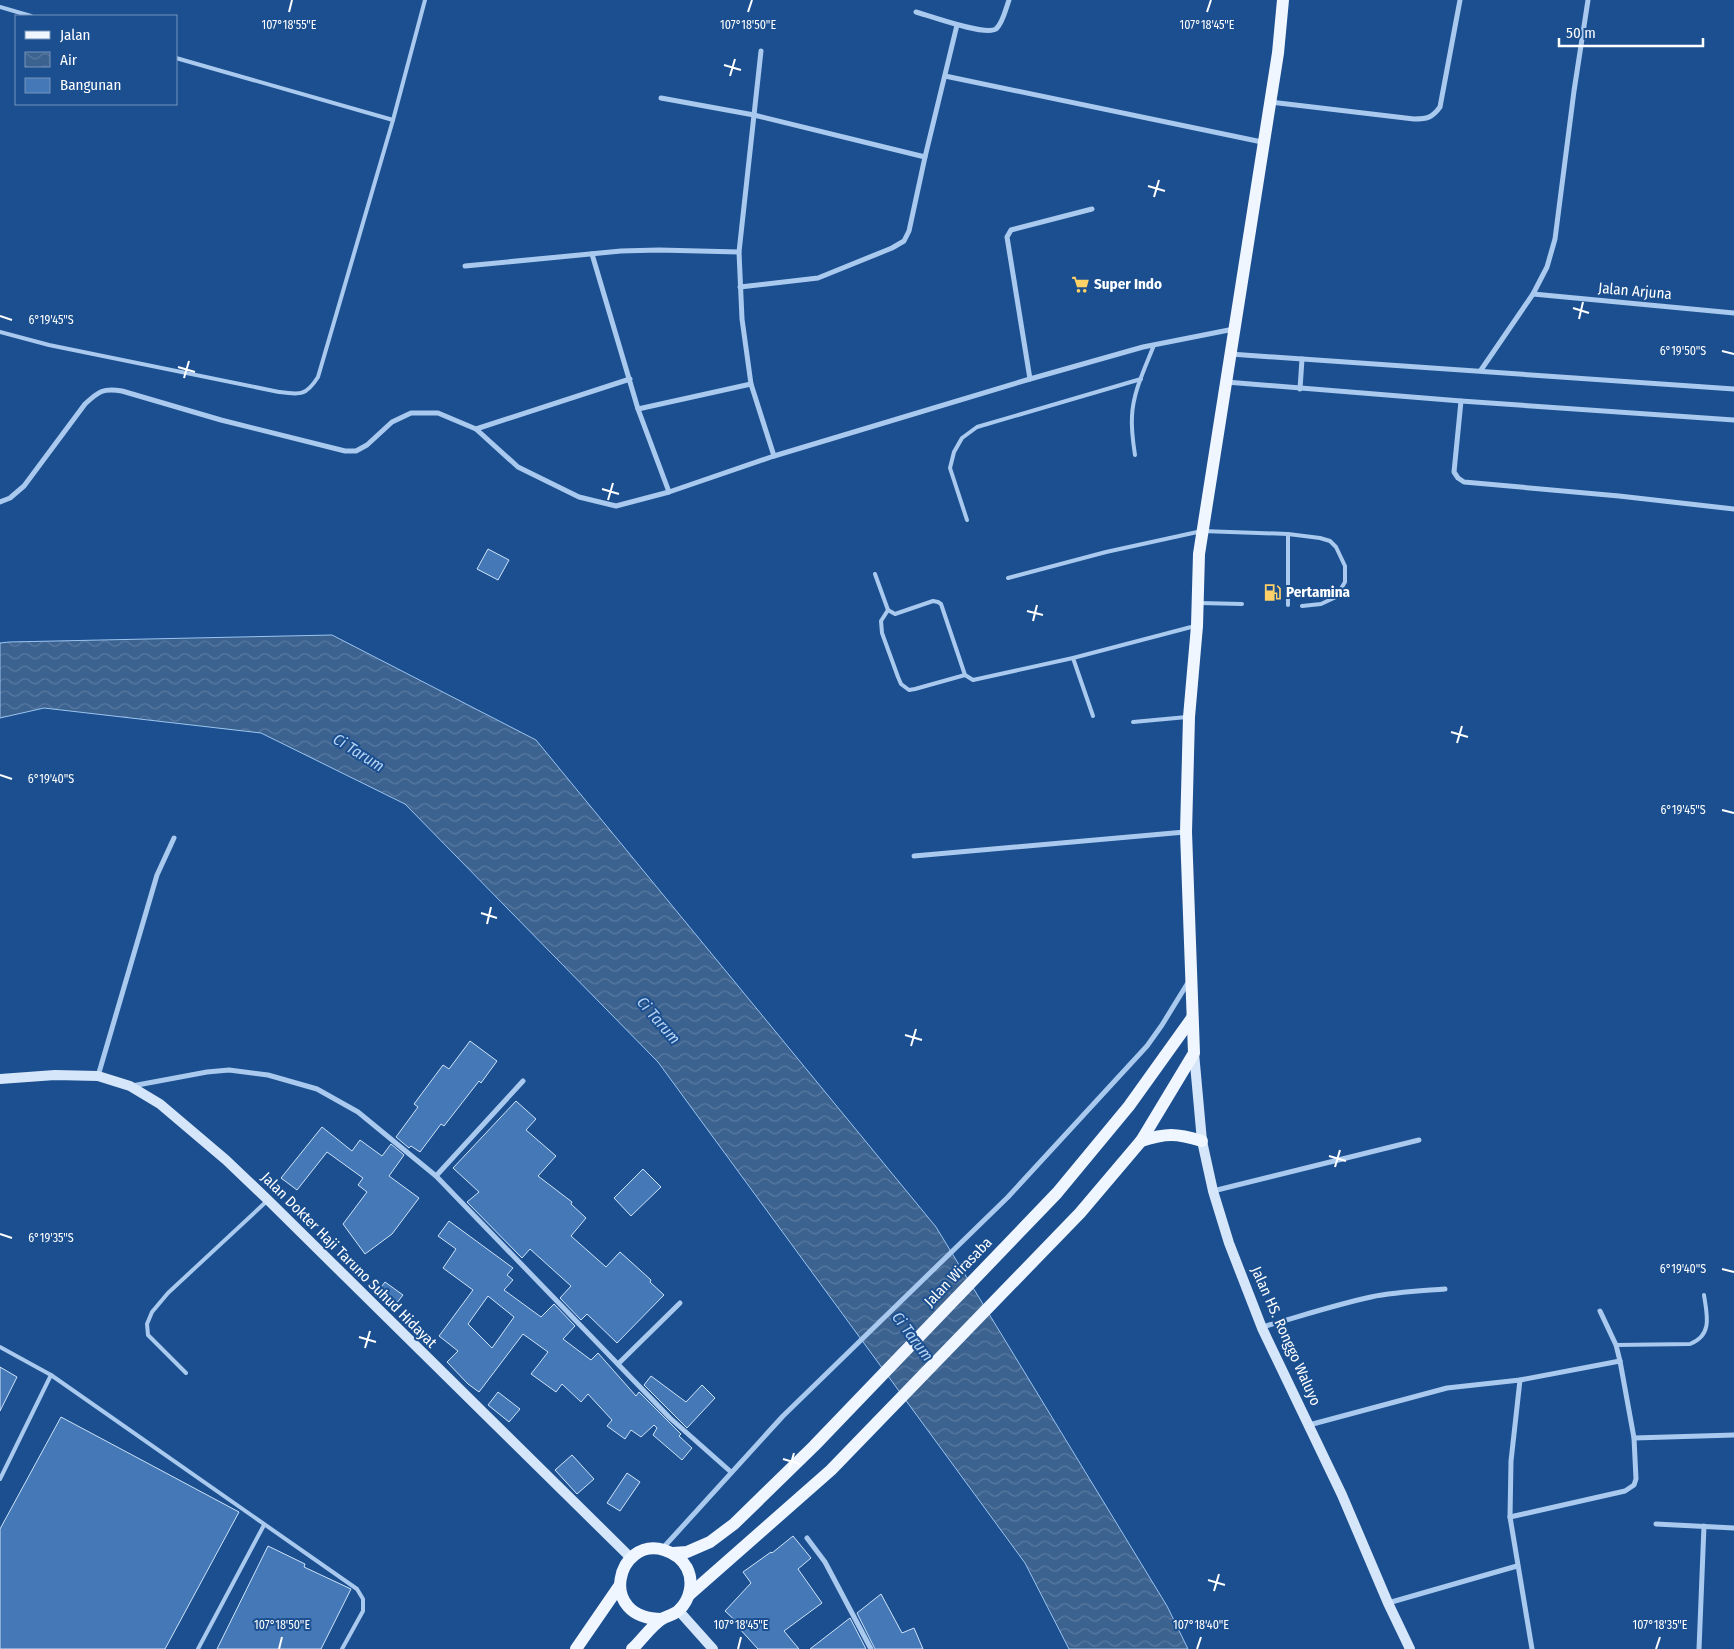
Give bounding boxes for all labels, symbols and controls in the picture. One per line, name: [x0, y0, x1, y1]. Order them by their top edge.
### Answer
legend: [15, 15, 178, 105]
scale bar: [1559, 15, 1703, 47]
text: 107°18'55"E: [261, 18, 317, 32]
text: 107°18'50"E: [720, 18, 776, 32]
text: 107°18'45"E: [1180, 18, 1235, 32]
text: 50 m: [1566, 24, 1596, 42]
text: Jalan: [60, 26, 90, 44]
text: Air: [60, 51, 78, 69]
text: Bangunan: [60, 76, 121, 94]
supermarket icon: Super Indo: [1070, 274, 1090, 294]
place label: Super Indo: [1094, 275, 1162, 293]
street label: Jalan Arjuna: [1597, 279, 1673, 303]
text: 6°19'45"S: [28, 313, 74, 327]
text: 6°19'50"S: [1660, 344, 1706, 358]
fuel station icon: Pertamina: [1262, 582, 1282, 602]
place label: Pertamina: [1286, 583, 1351, 601]
water label: Ci Tarum: [330, 729, 388, 776]
text: 6°19'40"S: [28, 772, 74, 786]
text: 6°19'45"S: [1660, 803, 1706, 817]
water label: Ci Tarum: [633, 993, 684, 1048]
street label: Jalan Dokter Haji Taruno Suhud Hidayat: [257, 1168, 441, 1352]
text: 6°19'35"S: [28, 1231, 74, 1245]
street label: Jalan Wirasaba: [920, 1233, 996, 1311]
text: 6°19'40"S: [1660, 1262, 1706, 1276]
street label: Jalan HS. Ronggo Waluyo: [1247, 1264, 1325, 1409]
water label: Ci Tarum: [888, 1308, 937, 1365]
text: 107°18'50"E: [254, 1618, 310, 1632]
text: 107°18'45"E: [714, 1618, 769, 1632]
text: 107°18'40"E: [1173, 1618, 1229, 1632]
text: 107°18'35"E: [1633, 1618, 1688, 1632]

